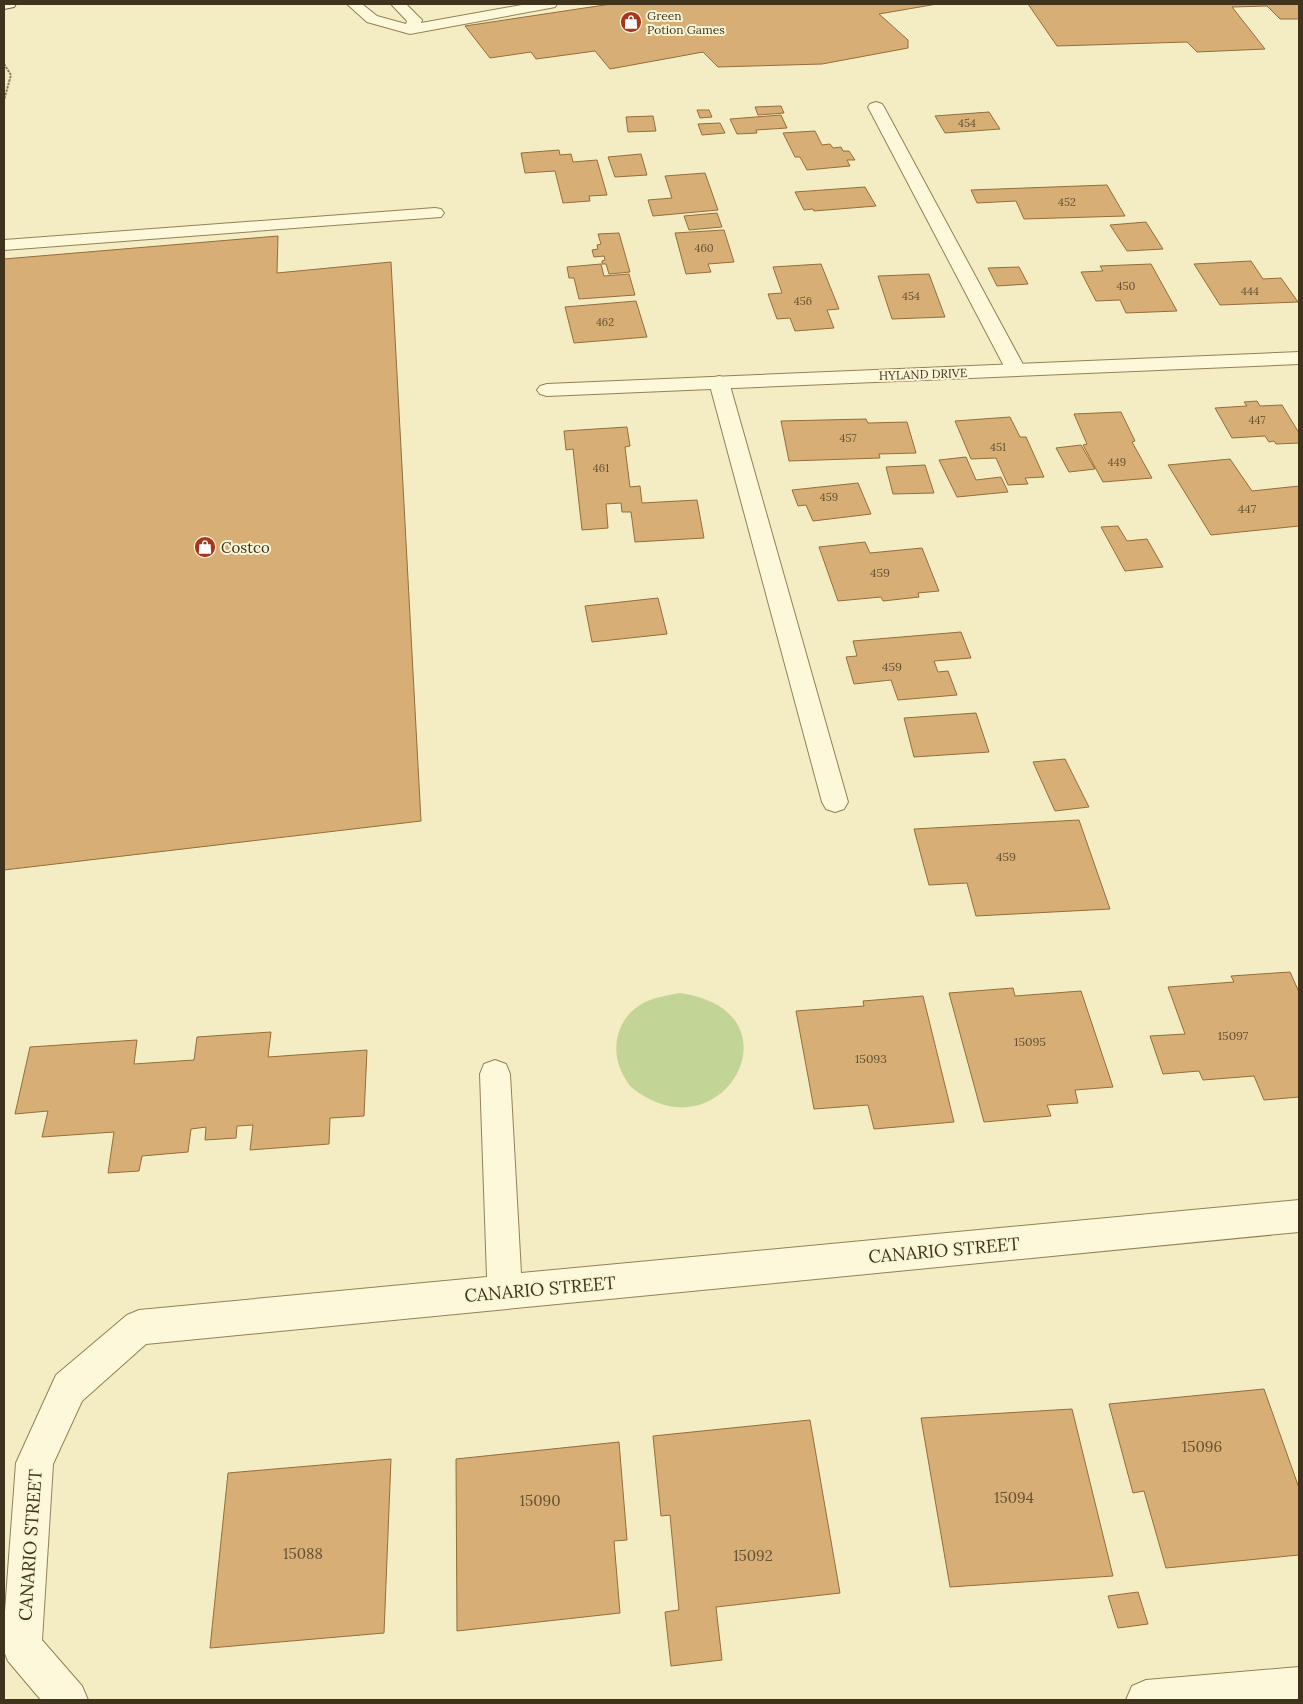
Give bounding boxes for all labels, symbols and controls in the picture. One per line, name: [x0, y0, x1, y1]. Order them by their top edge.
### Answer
place label: Green Potion Games: [647, 8, 725, 37]
shop icon: Green Potion Games: [619, 10, 643, 34]
house number: 454: [958, 116, 976, 130]
house number: 452: [1058, 195, 1076, 209]
house number: 460: [694, 241, 714, 255]
house number: 450: [1117, 279, 1136, 293]
house number: 444: [1241, 284, 1259, 298]
house number: 454: [902, 289, 920, 303]
house number: 456: [794, 294, 812, 308]
house number: 462: [596, 315, 614, 329]
street label: HYLAND DRIVE: [878, 365, 968, 383]
house number: 447: [1249, 413, 1266, 427]
house number: 457: [839, 431, 857, 445]
house number: 451: [990, 440, 1006, 454]
house number: 449: [1108, 455, 1126, 469]
house number: 461: [593, 461, 609, 475]
house number: 459: [820, 490, 838, 504]
house number: 447: [1238, 501, 1257, 516]
shop icon: Costco: [193, 535, 217, 559]
place label: Costco: [221, 538, 270, 557]
house number: 459: [870, 565, 890, 580]
house number: 459: [882, 659, 902, 674]
house number: 459: [996, 849, 1016, 864]
house number: 15097: [1218, 1028, 1249, 1043]
house number: 15095: [1014, 1034, 1046, 1049]
house number: 15093: [855, 1051, 887, 1066]
street label: CANARIO STREET: [867, 1232, 1021, 1268]
street label: CANARIO STREET: [463, 1271, 617, 1307]
house number: 15096: [1182, 1437, 1222, 1456]
street label: CANARIO STREET: [13, 1468, 47, 1622]
house number: 15094: [994, 1488, 1034, 1507]
house number: 15090: [520, 1491, 560, 1510]
house number: 15088: [283, 1544, 323, 1563]
house number: 15092: [733, 1546, 773, 1565]

